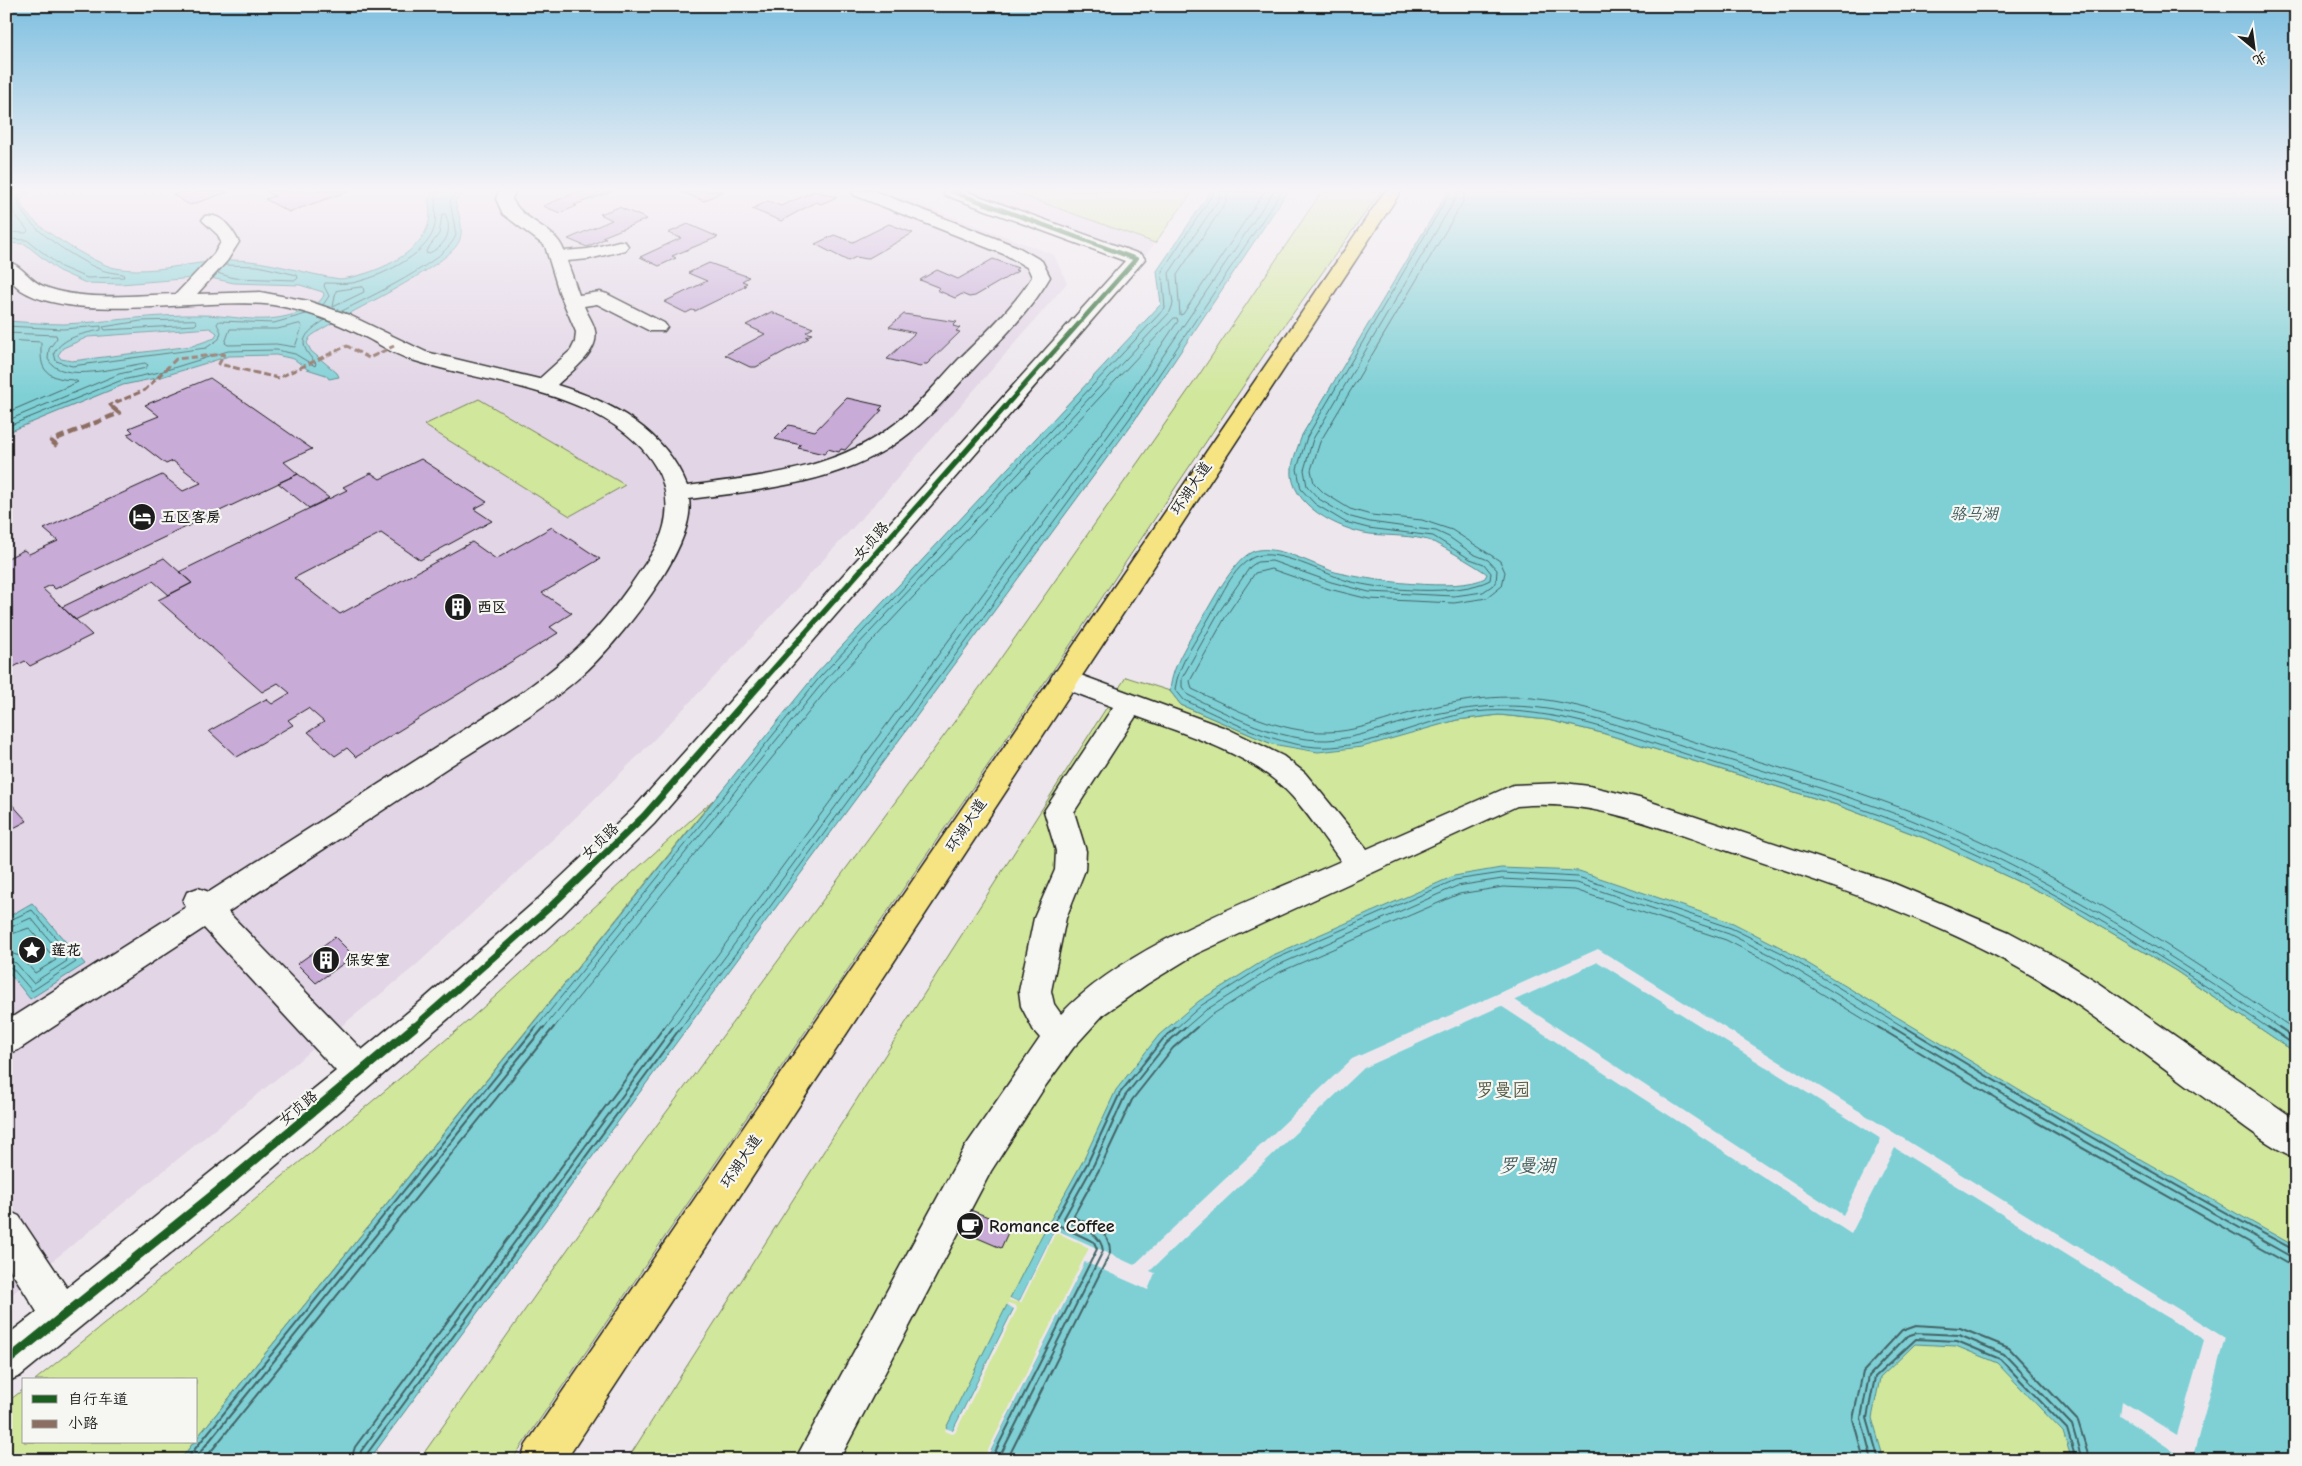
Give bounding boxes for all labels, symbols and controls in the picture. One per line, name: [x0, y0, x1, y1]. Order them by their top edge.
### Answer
north arrow: [2230, 22, 2280, 72]
text: 北: [2250, 48, 2270, 70]
street label: 环湖大道: [1167, 458, 1215, 518]
hotel icon: 五区客房: [127, 502, 157, 532]
water label: 骆马湖: [1950, 505, 2000, 523]
place label: 五区客房: [161, 508, 221, 526]
street label: 女贞路: [849, 518, 893, 564]
building icon: 西区: [443, 592, 473, 622]
place label: 西区: [477, 598, 507, 616]
street label: 环湖大道: [942, 795, 990, 855]
street label: 女贞路: [578, 819, 622, 863]
place icon: 莲花: [17, 935, 47, 965]
place label: 莲花: [51, 941, 81, 959]
building icon: 保安室: [311, 945, 341, 975]
place label: 保安室: [345, 951, 390, 969]
park label: 罗曼园: [1476, 1080, 1530, 1101]
street label: 女贞路: [275, 1087, 321, 1129]
street label: 环湖大道: [717, 1131, 765, 1191]
water label: 罗曼湖: [1498, 1155, 1557, 1177]
cafe icon: Romance Coffee: [955, 1211, 985, 1241]
place label: Romance Coffee: [989, 1216, 1115, 1237]
legend: [22, 1378, 198, 1444]
text: 自行车道: [68, 1390, 128, 1408]
text: 小路: [68, 1414, 98, 1432]

